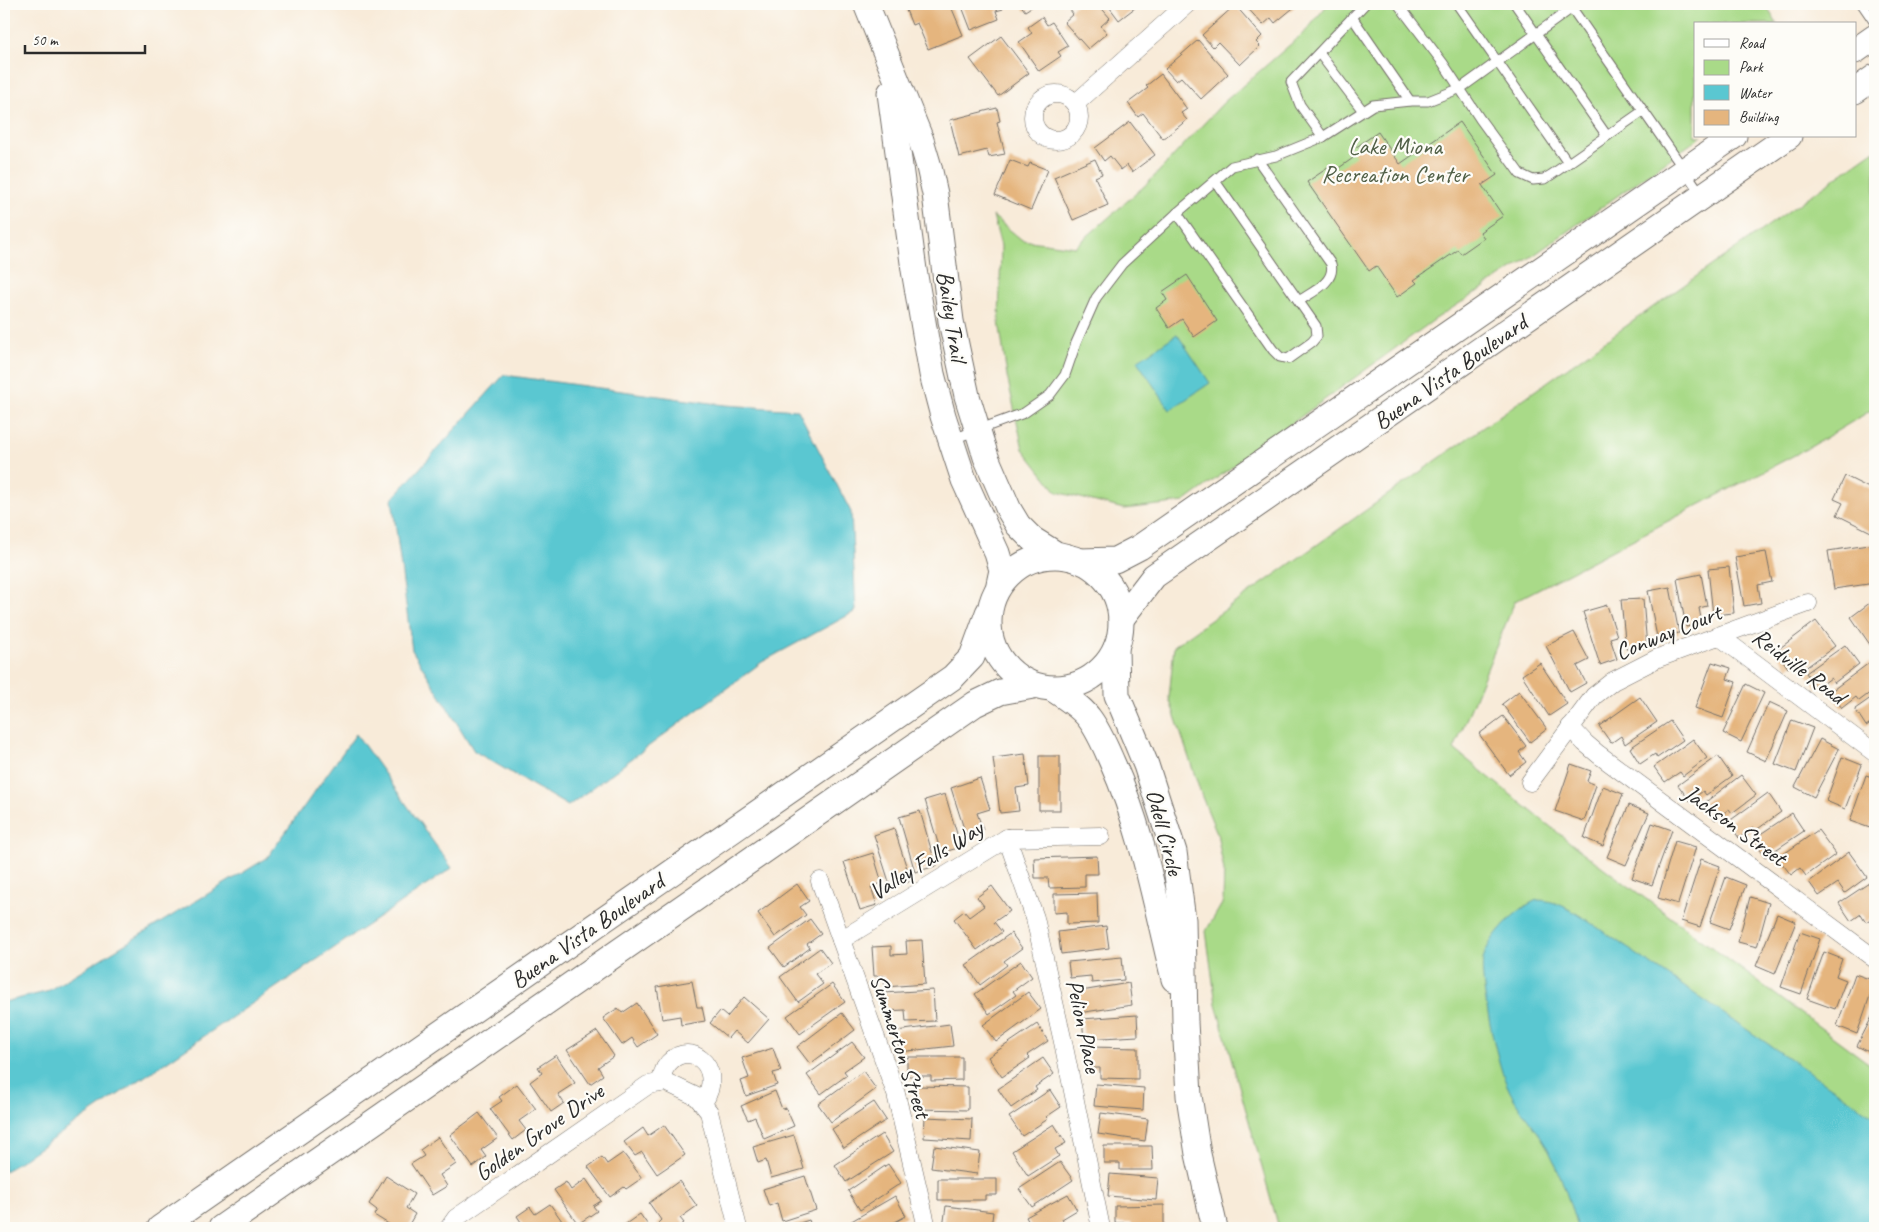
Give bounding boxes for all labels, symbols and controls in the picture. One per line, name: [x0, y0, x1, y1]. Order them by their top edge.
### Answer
scale bar: [25, 22, 145, 54]
legend: [1694, 22, 1856, 138]
text: 50 m: [32, 31, 59, 50]
text: Road: [1739, 34, 1766, 53]
text: Park: [1739, 58, 1764, 77]
text: Water: [1739, 84, 1773, 103]
text: Building: [1739, 108, 1779, 127]
park label: Lake Miona Recreation Center: [1321, 131, 1471, 189]
street label: Bailey Trail: [930, 269, 975, 367]
street label: Buena Vista Boulevard: [1367, 306, 1536, 436]
street label: Conway Court: [1611, 596, 1727, 667]
street label: Reidville Road: [1746, 621, 1854, 713]
street label: Jackson Street: [1677, 777, 1794, 874]
street label: Odell Circle: [1139, 786, 1191, 880]
street label: Valley Falls Way: [864, 812, 990, 907]
street label: Buena Vista Boulevard: [504, 865, 673, 995]
street label: Summerton Street: [864, 970, 939, 1124]
street label: Pelion Place: [1060, 977, 1109, 1077]
street label: Golden Grove Drive: [468, 1075, 611, 1188]

